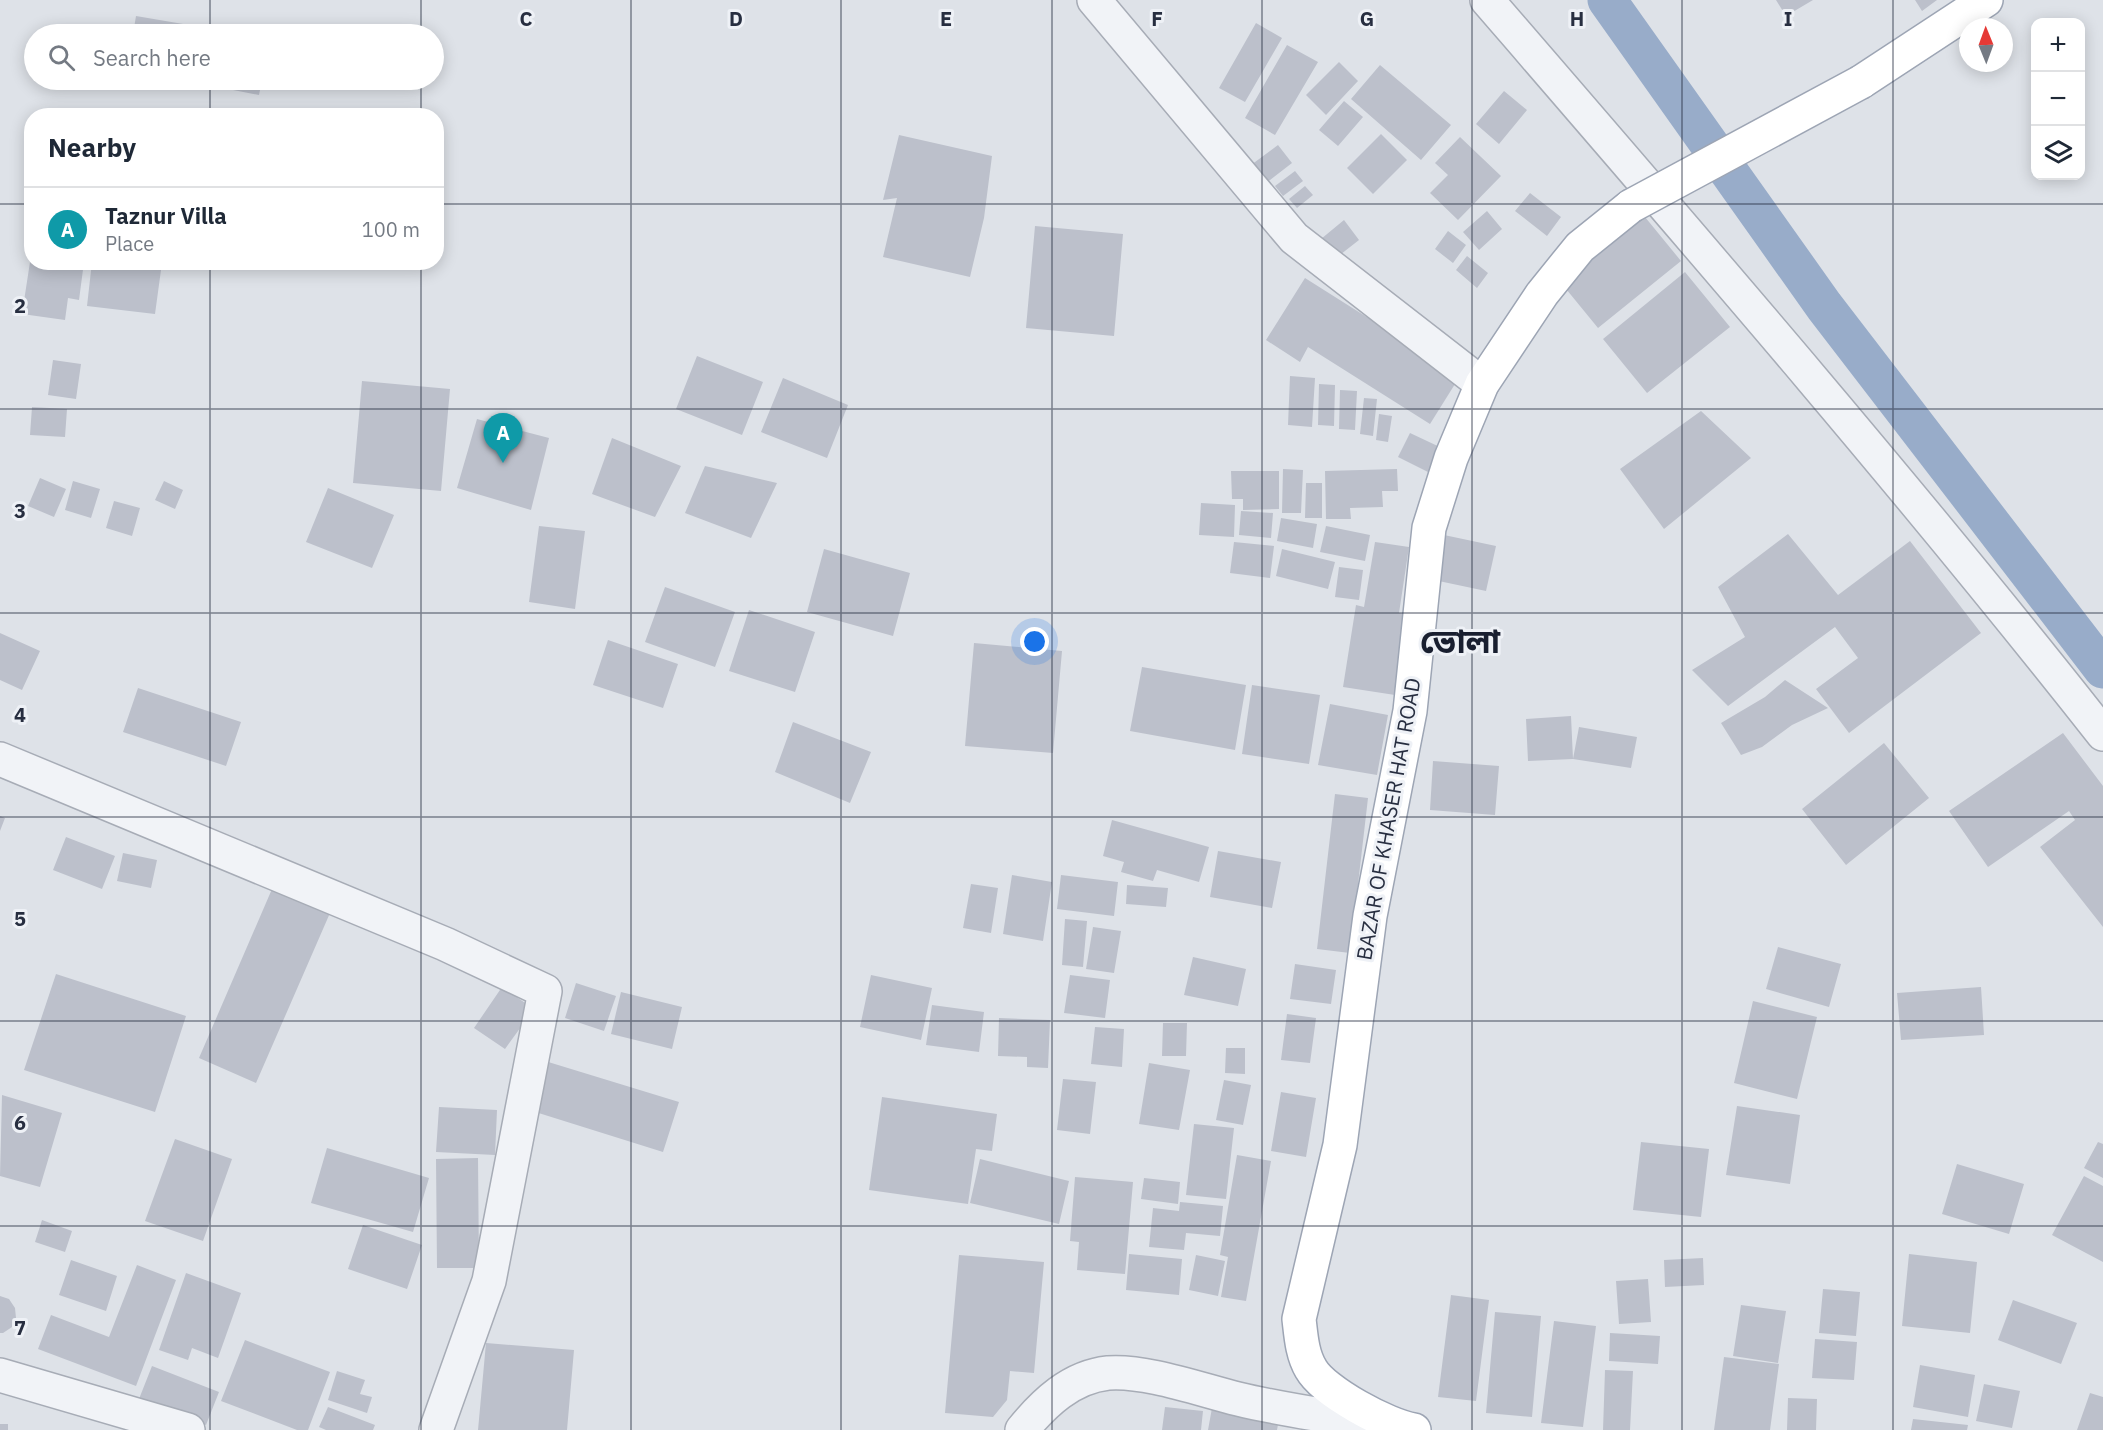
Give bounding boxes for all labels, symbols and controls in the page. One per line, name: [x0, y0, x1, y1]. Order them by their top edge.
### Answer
text: C: [519, 5, 533, 32]
text: D: [729, 5, 743, 32]
text: E: [940, 5, 952, 32]
text: F: [1151, 5, 1163, 32]
text: G: [1360, 5, 1374, 32]
text: H: [1570, 5, 1584, 32]
text: I: [1784, 5, 1792, 32]
north arrow: [1959, 18, 2013, 72]
map controls: [2031, 18, 2085, 180]
button: +: [2031, 18, 2085, 72]
search box: [24, 24, 444, 90]
icon: search: [45, 41, 78, 74]
text: Search here: [93, 43, 211, 72]
button: −: [2031, 72, 2085, 126]
button: layers: [2031, 126, 2085, 180]
text: Nearby: [48, 130, 136, 164]
text: Taznur Villa: [105, 201, 227, 230]
text: A: [61, 216, 74, 243]
text: 100 m: [362, 216, 420, 243]
text: Place: [105, 230, 154, 257]
text: 2: [14, 292, 26, 319]
pin: A: [484, 414, 522, 463]
text: 3: [14, 497, 26, 524]
district label: ভোলা: [1420, 619, 1501, 662]
your location: [1020, 627, 1049, 656]
street label: BAZAR OF KHASER HAT ROAD: [1349, 675, 1427, 962]
text: 4: [14, 701, 26, 728]
text: 5: [14, 905, 26, 932]
text: 6: [14, 1109, 26, 1136]
text: 7: [14, 1314, 26, 1341]

